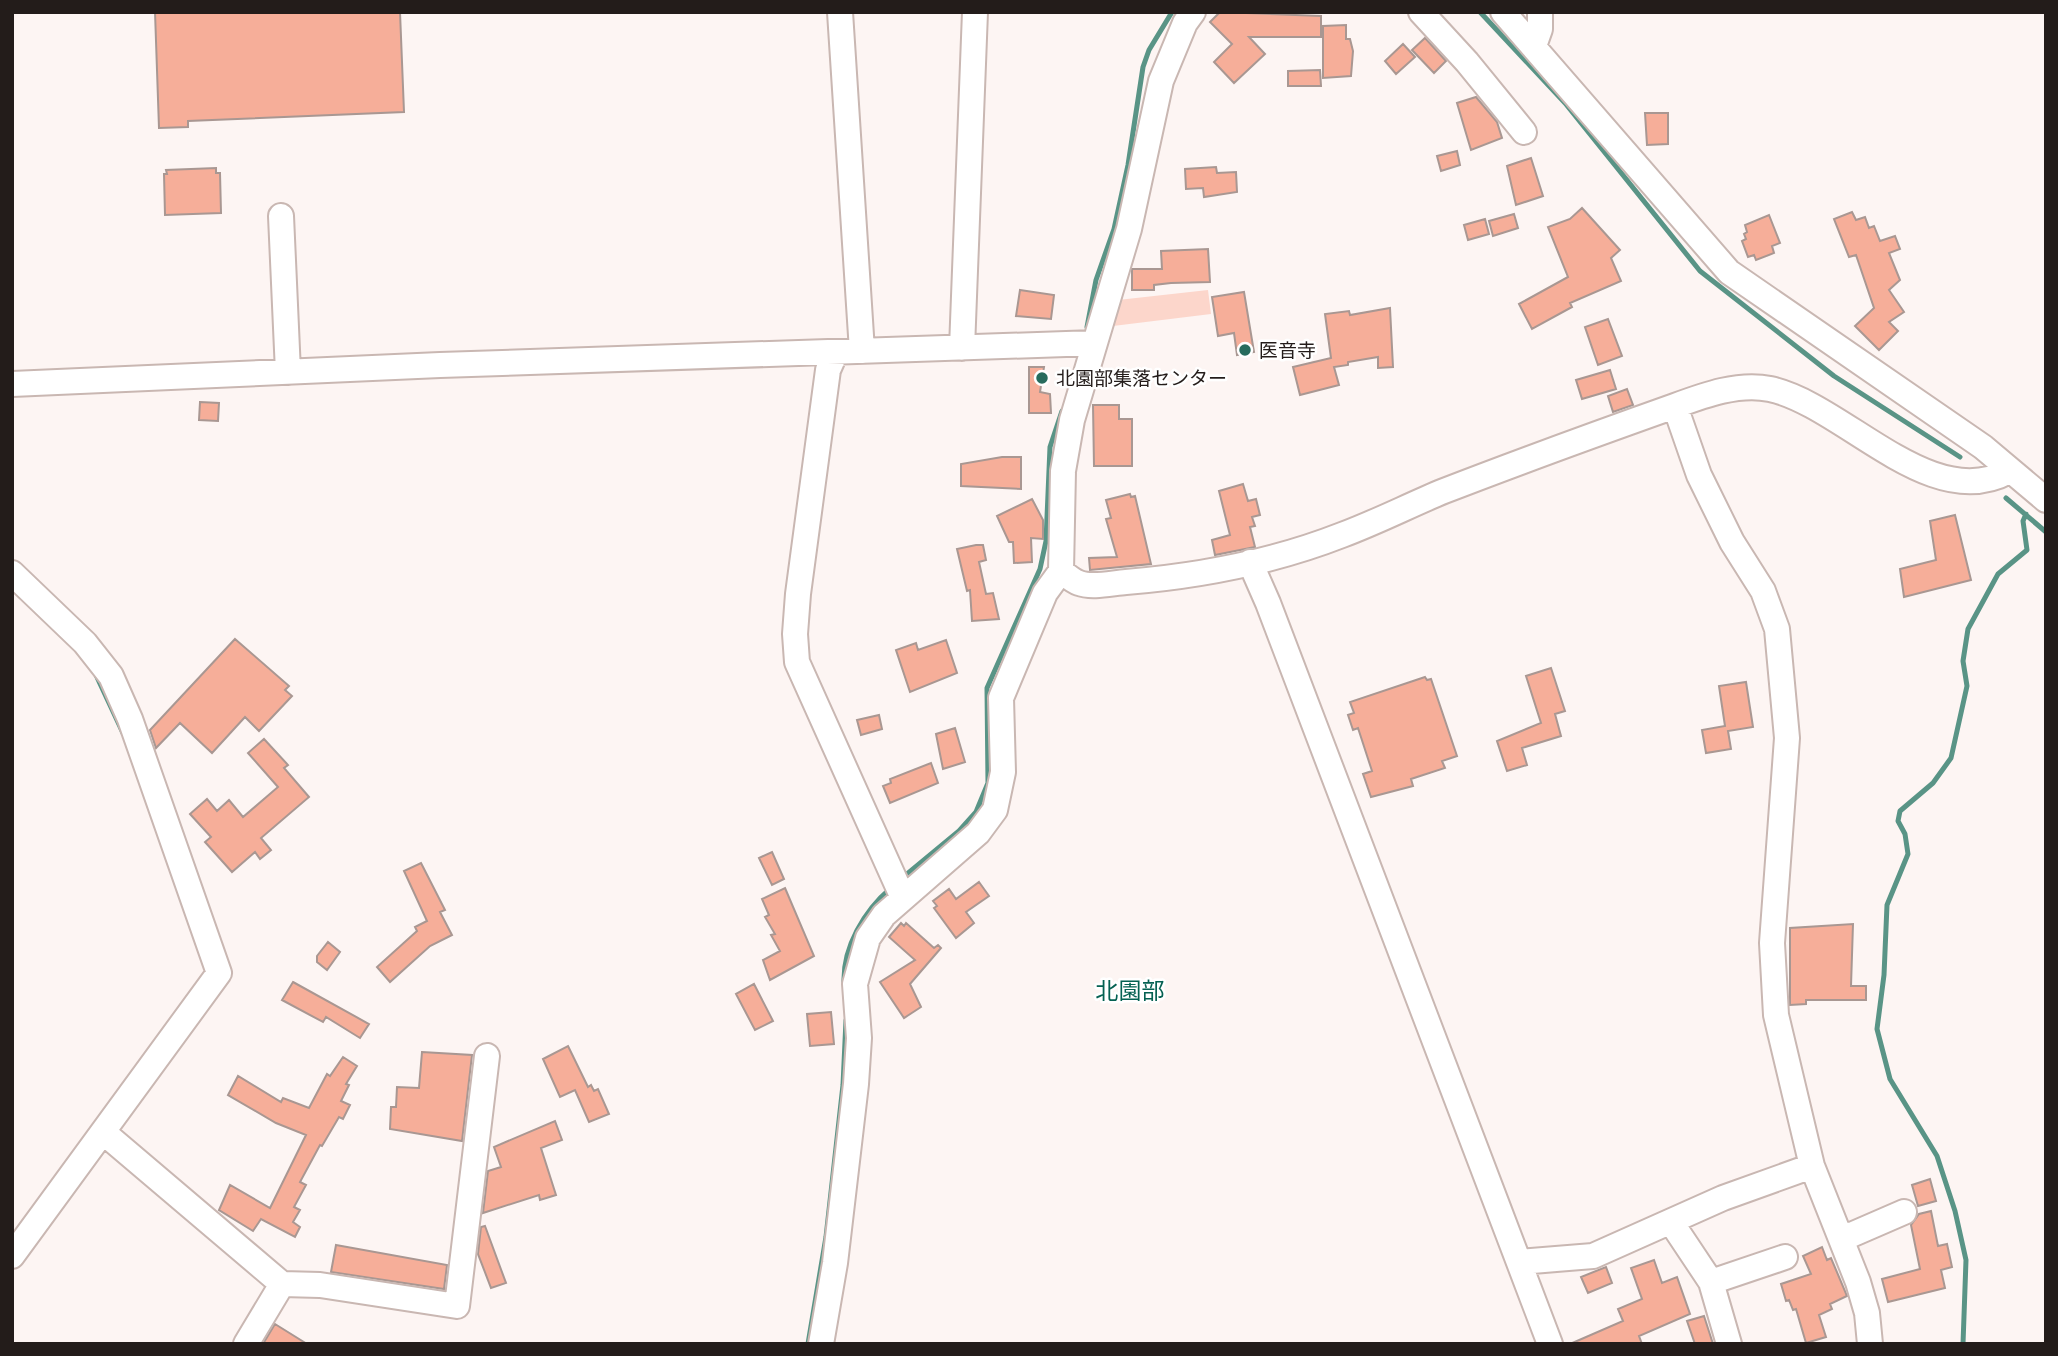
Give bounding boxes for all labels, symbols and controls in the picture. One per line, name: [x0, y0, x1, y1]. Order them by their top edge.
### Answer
place label: 医音寺: [1259, 335, 1316, 362]
marker: 医音寺: [1237, 342, 1253, 358]
place label: 北園部集落センター: [1056, 363, 1227, 390]
marker: 北園部集落センター: [1034, 370, 1050, 386]
district label: 北園部: [1096, 972, 1165, 1006]

